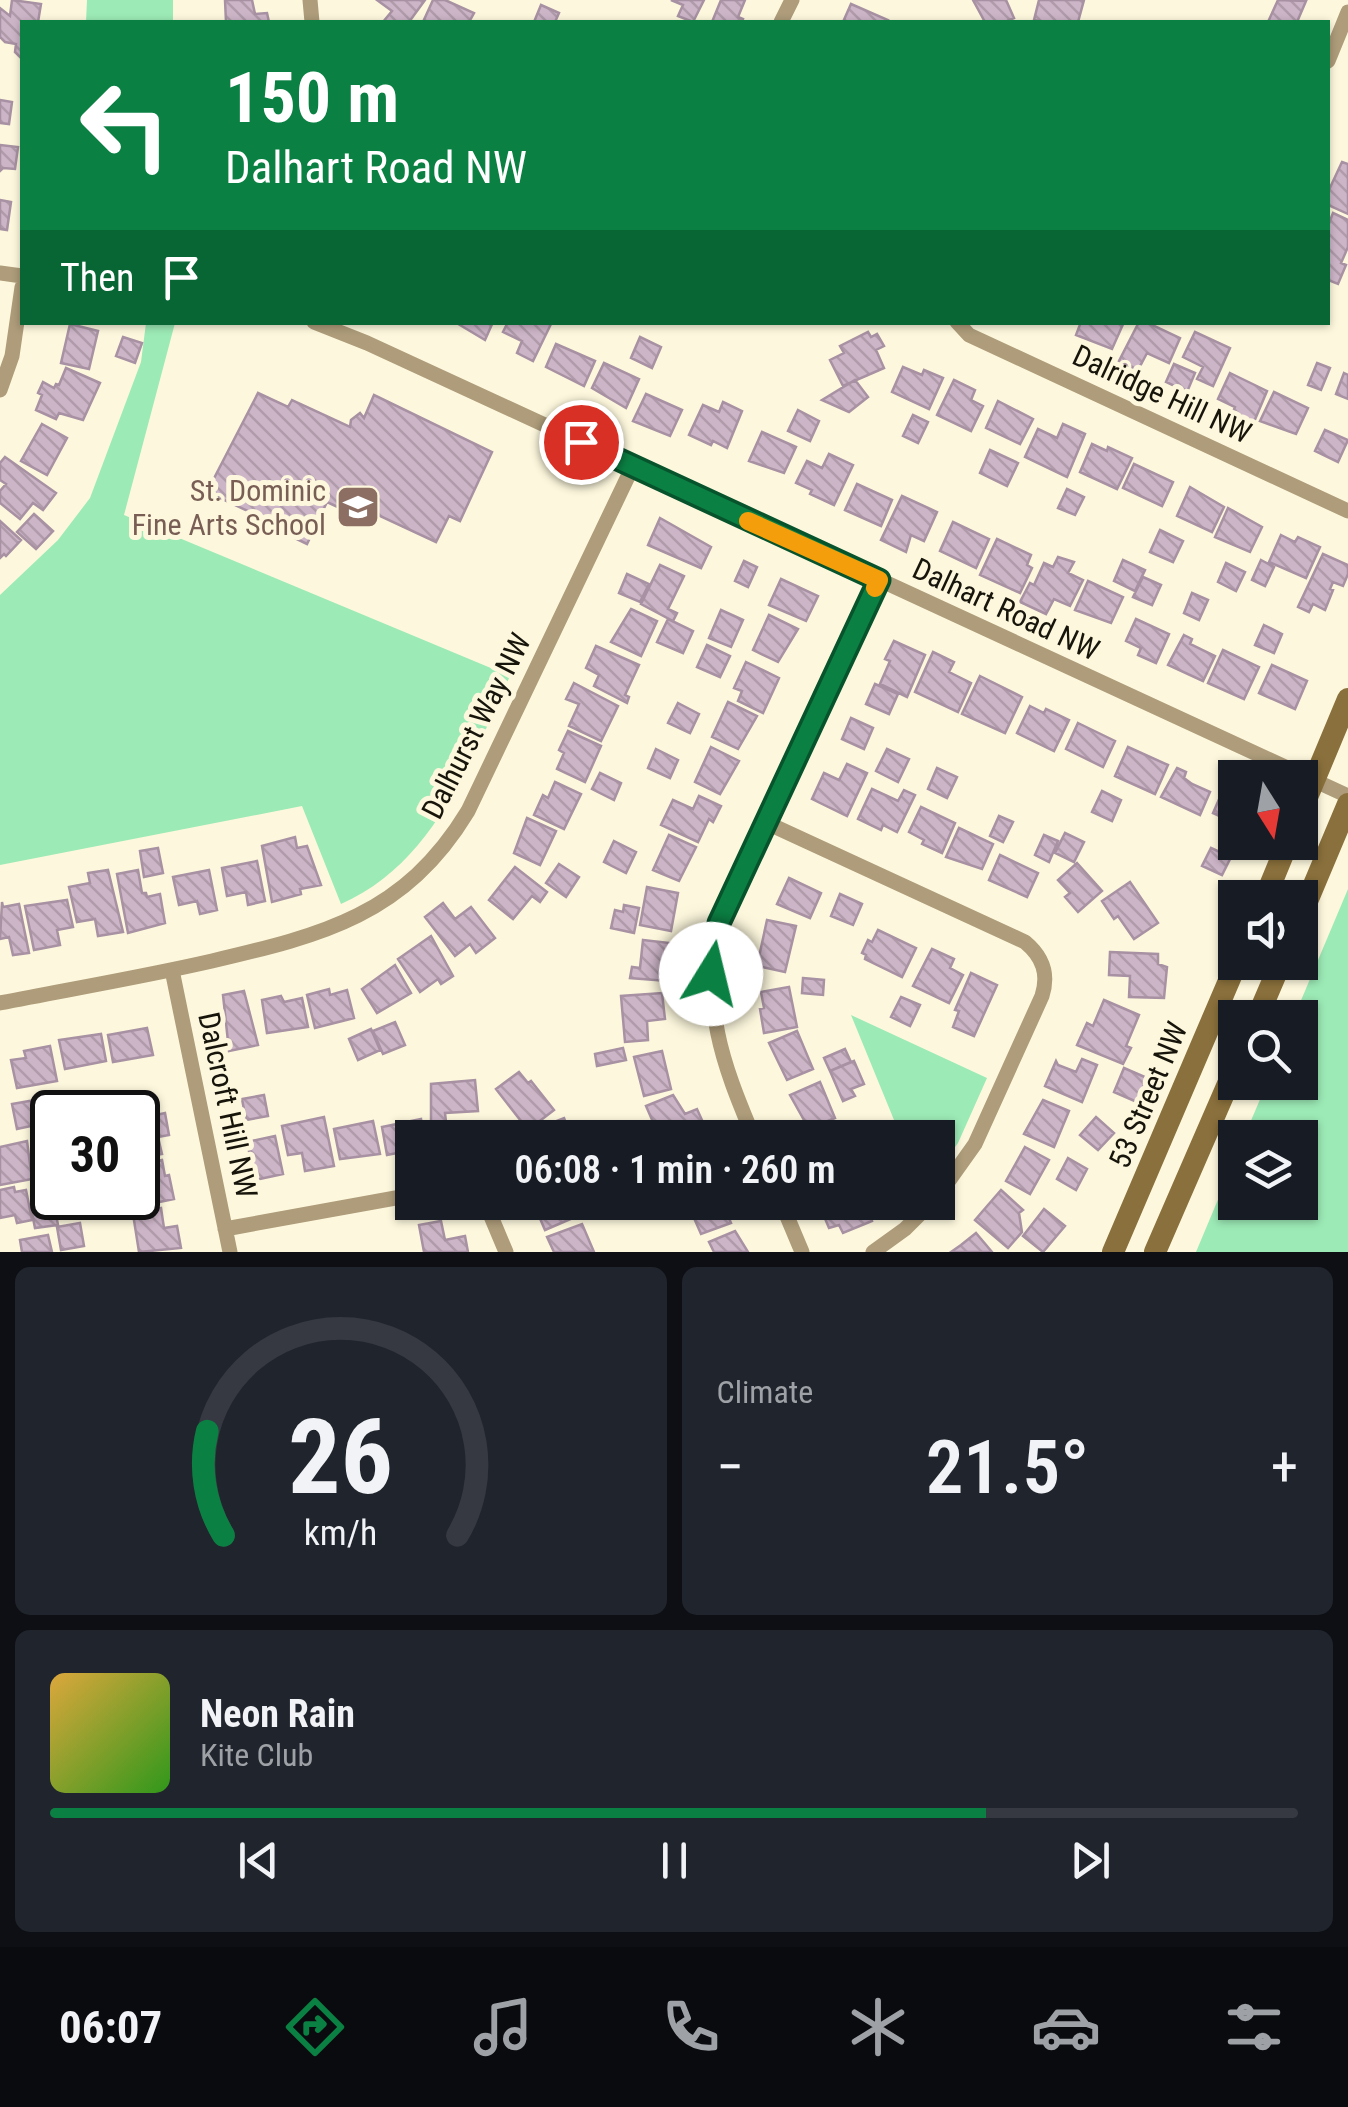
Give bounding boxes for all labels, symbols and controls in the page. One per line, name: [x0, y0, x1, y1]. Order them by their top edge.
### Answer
text: 150 m: [225, 57, 399, 139]
icon: left: [60, 60, 190, 190]
text: Dalhart Road NW: [225, 141, 527, 194]
icon: arrive: [154, 250, 209, 305]
text: Then: [60, 256, 134, 300]
street label: Dalridge Hill NW: [1067, 337, 1257, 451]
pin: [539, 400, 624, 485]
icon: arrive: [554, 415, 609, 470]
place label: St. Dominic Fine Arts School: [132, 473, 326, 542]
school or university icon: St. Dominic Fine Arts School: [335, 484, 381, 530]
street label: Dalhart Road NW: [907, 551, 1105, 667]
street label: Dalhurst Way NW: [414, 627, 538, 825]
north arrow: [1218, 760, 1318, 860]
map controls: [1218, 760, 1318, 1220]
button: sound: [1218, 880, 1318, 980]
position arrow: [659, 922, 763, 1026]
button: search: [1218, 1000, 1318, 1100]
street label: Dalcroft Hill NW: [191, 1009, 265, 1201]
street label: 53 Street NW: [1102, 1017, 1194, 1173]
speed limit sign: 30: [30, 1090, 160, 1220]
button: layers: [1218, 1120, 1318, 1220]
text: 06:08 · 1 min · 260 m: [515, 1148, 835, 1192]
text: Climate: [717, 1373, 813, 1411]
text: 26: [288, 1397, 393, 1518]
text: 21.5°: [926, 1423, 1089, 1511]
text: −: [717, 1435, 744, 1499]
text: +: [1271, 1435, 1298, 1499]
text: km/h: [304, 1512, 378, 1554]
text: Neon Rain: [200, 1692, 355, 1736]
text: Kite Club: [200, 1736, 313, 1774]
icon: previous: [231, 1833, 286, 1888]
icon: pause: [647, 1833, 702, 1888]
icon: next: [1063, 1833, 1118, 1888]
icon: directions: [280, 1992, 350, 2062]
icon: music: [468, 1992, 538, 2062]
icon: phone: [656, 1992, 726, 2062]
icon: climate: [843, 1992, 913, 2062]
icon: car: [1031, 1992, 1101, 2062]
icon: filters: [1219, 1992, 1289, 2062]
text: 06:07: [59, 2001, 162, 2054]

